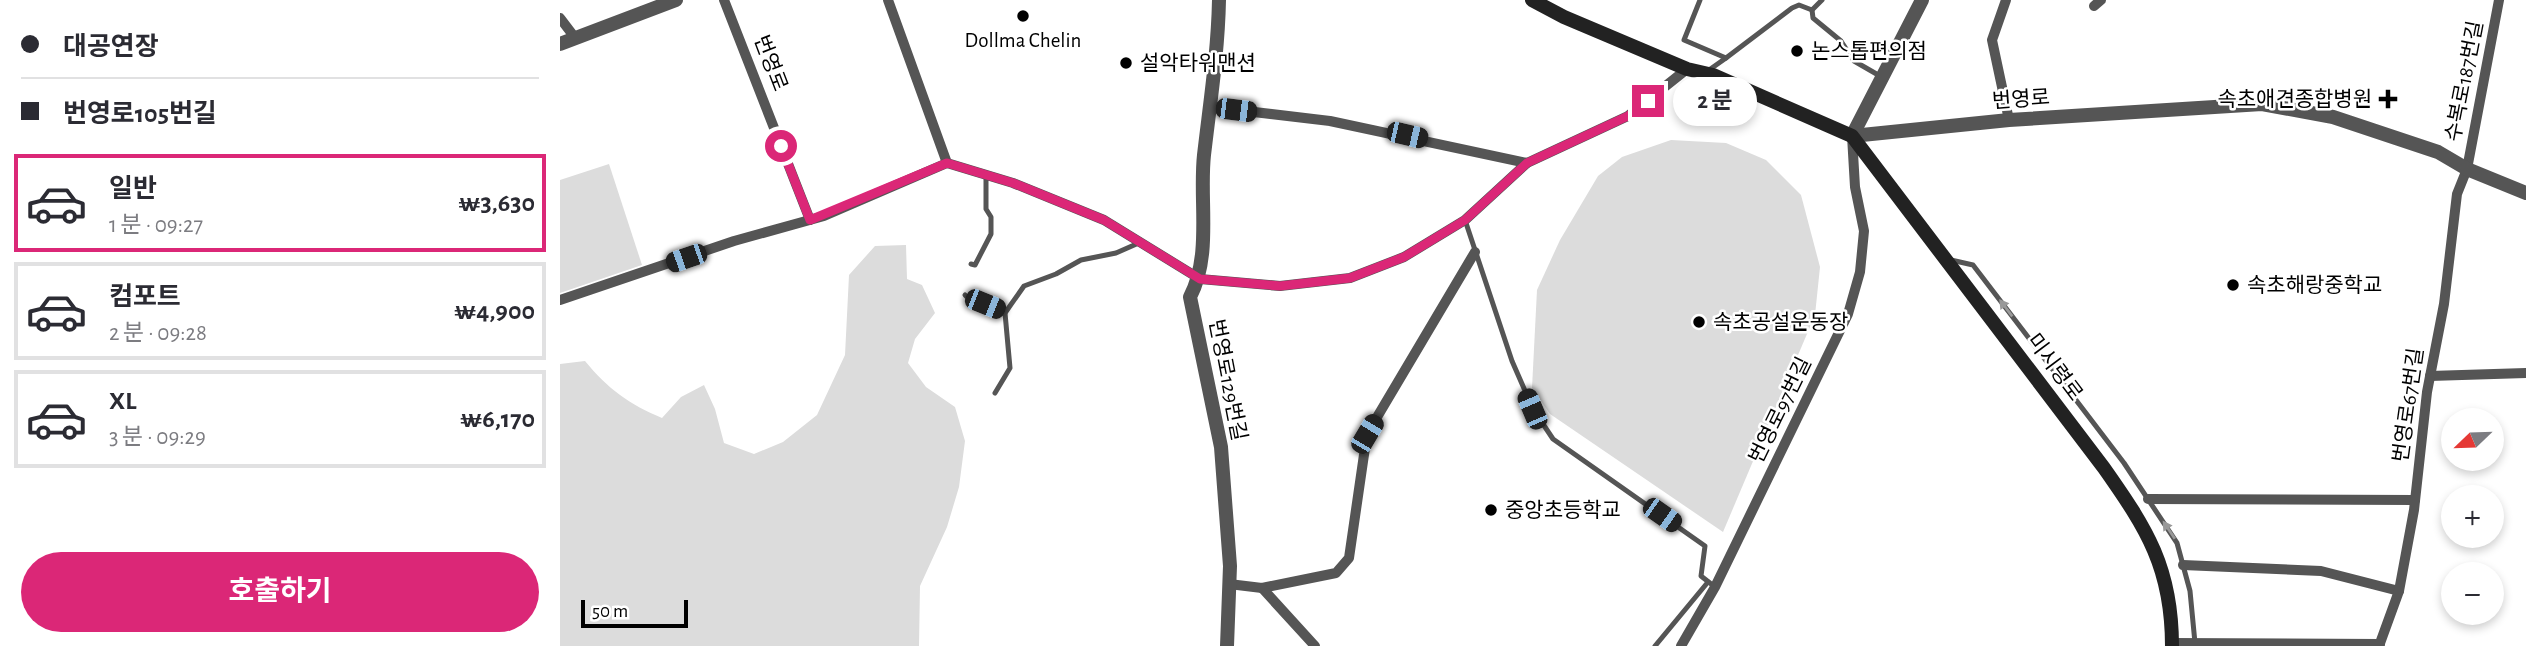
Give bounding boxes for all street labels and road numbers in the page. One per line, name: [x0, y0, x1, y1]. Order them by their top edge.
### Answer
street label: 수복로187번길: [2442, 19, 2486, 143]
street label: 번영로: [750, 32, 792, 94]
street label: 번영로: [1991, 86, 2051, 112]
street label: 번영로129번길: [1205, 317, 1251, 443]
street label: 미시령로: [2023, 330, 2087, 404]
street label: 번영로67번길: [2389, 346, 2427, 464]
street label: 번영로97번길: [1745, 353, 1815, 467]

